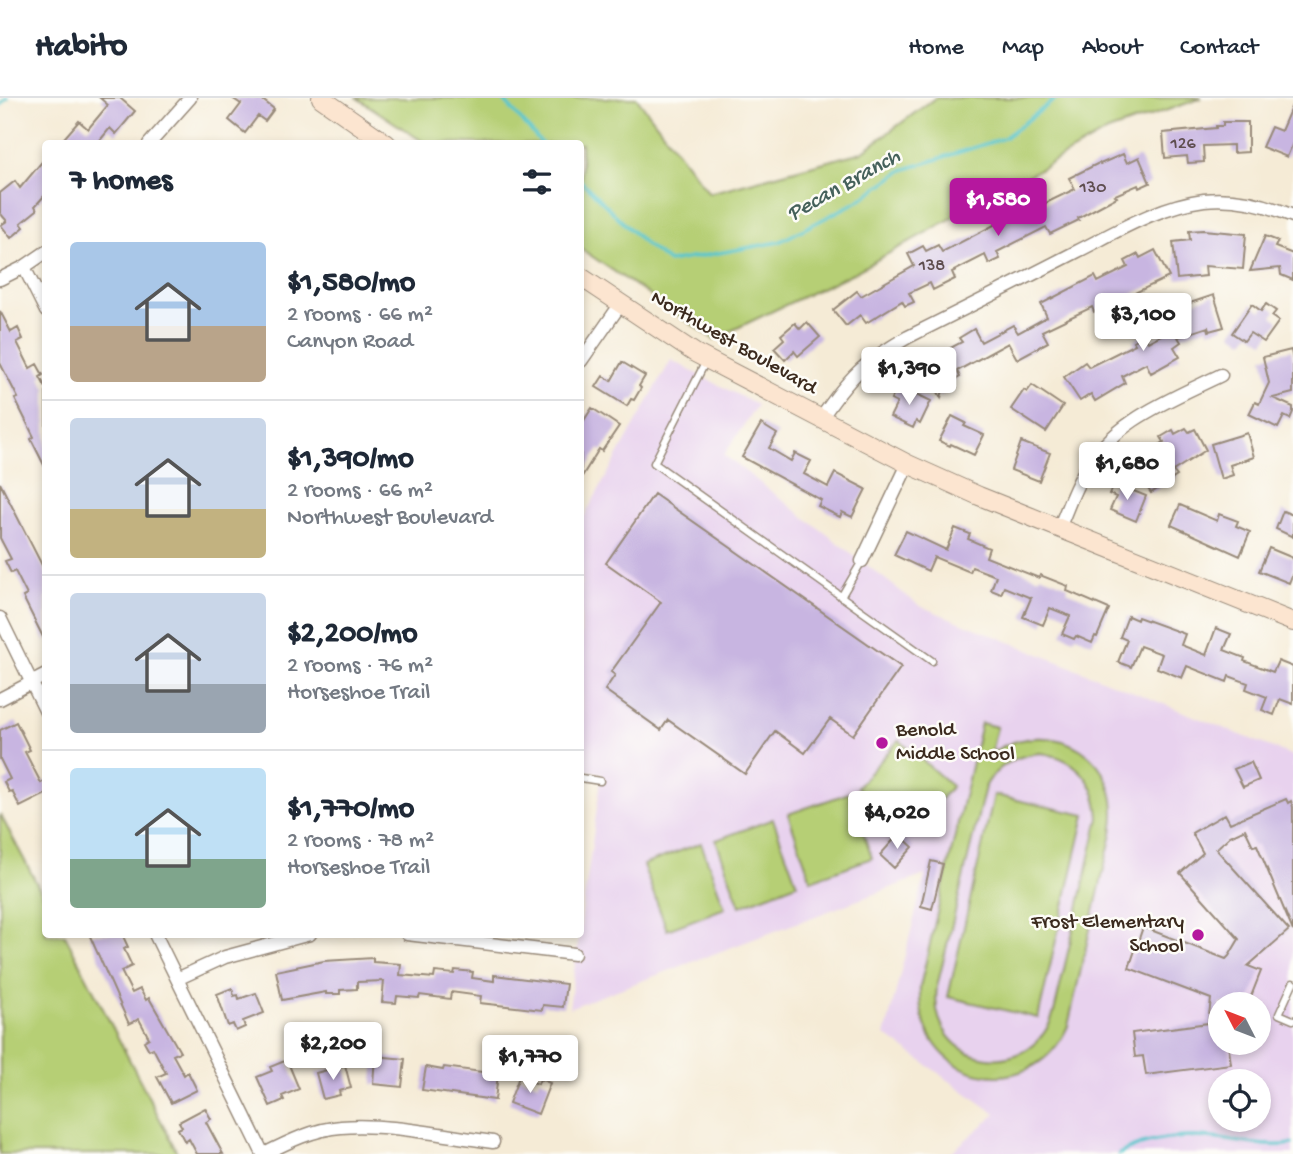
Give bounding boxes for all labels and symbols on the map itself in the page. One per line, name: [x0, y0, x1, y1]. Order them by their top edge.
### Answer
house number: 126: [1169, 134, 1196, 155]
water label: Pecan Branch: [783, 144, 906, 228]
pin: $1,580: [941, 178, 1055, 238]
house number: 130: [1079, 178, 1106, 199]
house number: 138: [918, 256, 945, 277]
street label: Northwest Boulevard: [645, 286, 822, 403]
pin: $3,100: [1086, 294, 1200, 353]
pin: $1,390: [852, 348, 966, 407]
pin: $1,680: [1070, 442, 1184, 502]
place label: Benold Middle School: [895, 719, 1015, 768]
marker: Benold Middle School: [874, 735, 890, 751]
pin: $4,020: [840, 792, 954, 851]
place label: Frost Elementary School: [1030, 911, 1184, 960]
marker: Frost Elementary School: [1190, 927, 1206, 943]
north arrow: [1208, 992, 1270, 1055]
pin: $2,200: [276, 1023, 390, 1082]
pin: $1,770: [473, 1035, 587, 1095]

